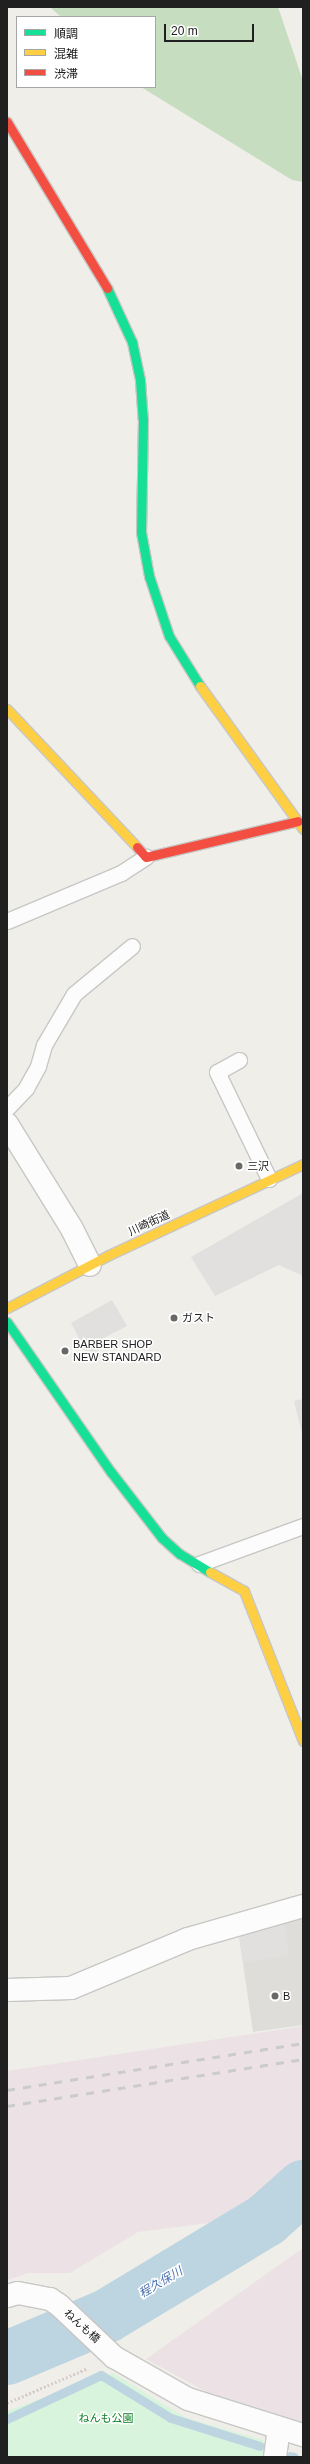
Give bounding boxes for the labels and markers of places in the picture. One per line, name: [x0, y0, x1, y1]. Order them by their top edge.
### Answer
place label: 三沢: [247, 1159, 269, 1173]
marker: 三沢: [234, 1161, 244, 1171]
place label: ガスト: [182, 1311, 215, 1325]
marker: ガスト: [169, 1313, 179, 1323]
place label: BARBER SHOP NEW STANDARD: [73, 1338, 161, 1364]
marker: BARBER SHOP NEW STANDARD: [60, 1346, 70, 1356]
place label: B: [283, 1989, 290, 2003]
marker: B: [270, 1991, 280, 2001]

